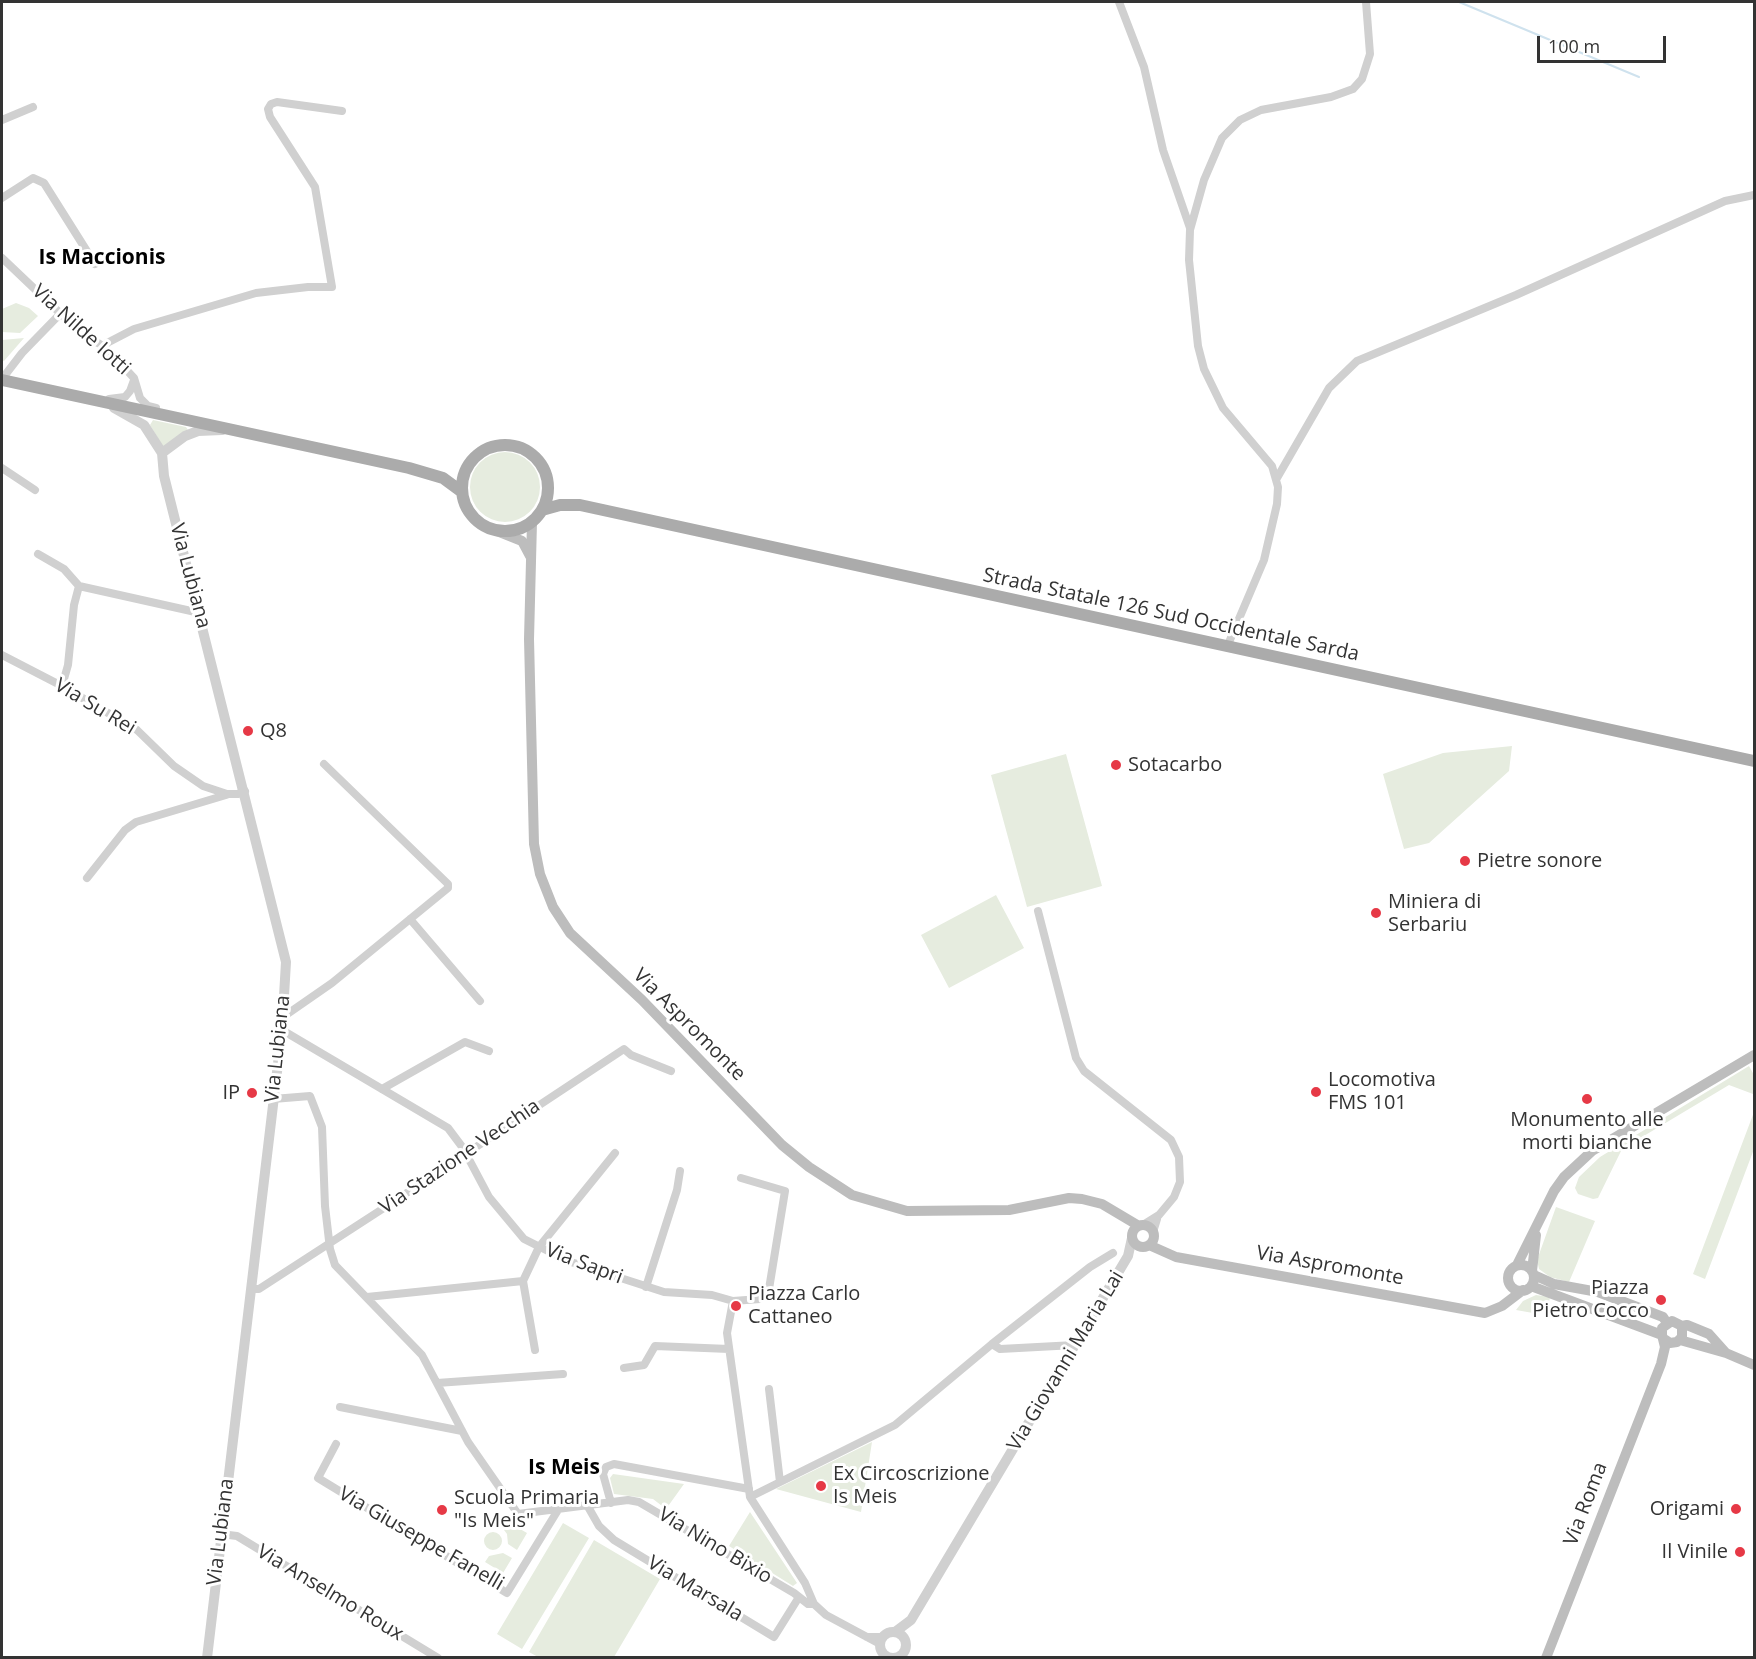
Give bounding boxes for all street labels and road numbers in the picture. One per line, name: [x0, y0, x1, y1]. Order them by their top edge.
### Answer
street label: Via Nilde Iotti: [27, 280, 135, 380]
street label: Via Lubiana: [164, 521, 216, 631]
street label: Strada Statale 126 Sud Occidentale Sarda: [981, 563, 1361, 667]
street label: Via Su Rei: [50, 673, 140, 741]
street label: Via Aspromonte: [628, 964, 750, 1086]
street label: Via Lubiana: [260, 994, 296, 1104]
street label: Via Stazione Vecchia: [375, 1094, 545, 1220]
street label: Via Sapri: [542, 1238, 626, 1290]
street label: Via Aspromonte: [1255, 1241, 1405, 1291]
street label: Via Giovanni Maria Lai: [1003, 1267, 1129, 1455]
street label: Via Roma: [1559, 1459, 1613, 1549]
street label: Via Lubiana: [203, 1477, 239, 1587]
street label: Via Giuseppe Fanelli: [334, 1482, 508, 1596]
street label: Via Nino Bixio: [654, 1503, 776, 1589]
street label: Via Anselmo Roux: [252, 1540, 408, 1646]
street label: Via Marsala: [643, 1551, 747, 1627]

